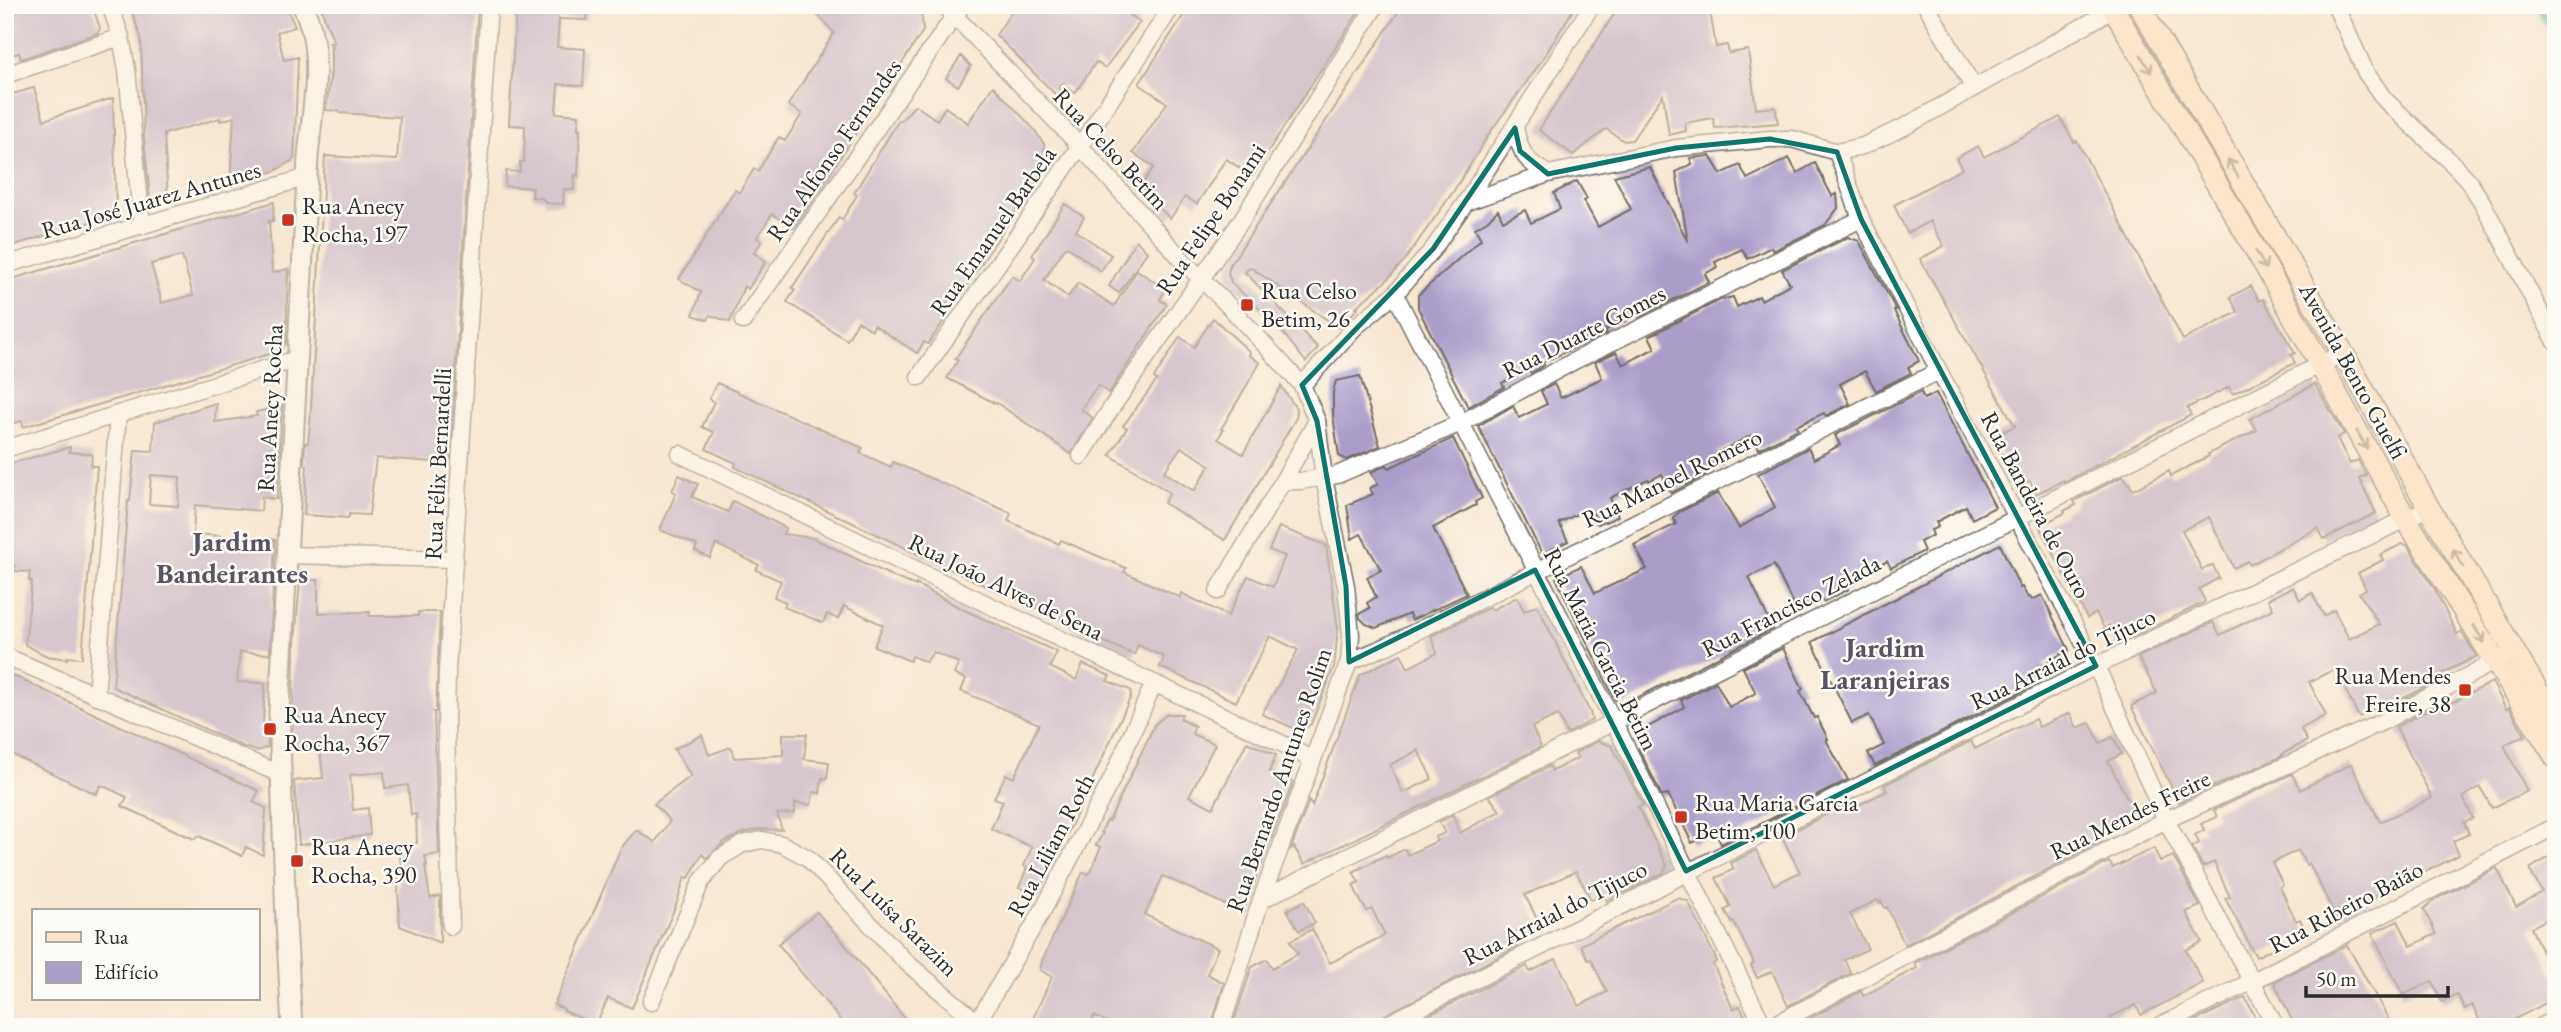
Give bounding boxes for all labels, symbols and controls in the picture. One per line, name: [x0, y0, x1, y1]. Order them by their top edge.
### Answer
street label: Rua Alfonso Fernandes: [759, 53, 908, 247]
one-way arrow: [2139, 54, 2153, 74]
street label: Rua Celso Betim: [1047, 81, 1176, 217]
street label: Rua Felipe Bonami: [1149, 137, 1273, 300]
street label: Rua Emanuel Barbela: [923, 140, 1063, 321]
street label: Rua José Juarez Antunes: [38, 153, 264, 246]
one-way arrow: [2226, 158, 2240, 178]
place label: Rua Anecy Rocha, 197: [302, 190, 408, 249]
marker: Rua Anecy Rocha, 197: [280, 212, 296, 228]
one-way arrow: [2254, 250, 2268, 270]
place label: Rua Celso Betim, 26: [1261, 275, 1357, 334]
street label: Avenida Bento Guelfi: [2292, 276, 2415, 465]
street label: Rua Duarte Gomes: [1497, 277, 1671, 386]
marker: Rua Celso Betim, 26: [1239, 297, 1255, 313]
street label: Rua Anecy Rocha: [250, 323, 289, 493]
street label: Rua Félix Bernardelli: [417, 367, 458, 561]
street label: Rua Bandeira de Ouro: [1974, 406, 2099, 604]
street label: Rua Manoel Romero: [1577, 421, 1767, 534]
one-way arrow: [2355, 429, 2369, 449]
district label: Jardim Bandeirantes: [156, 523, 308, 591]
street label: Rua João Alves de Sena: [904, 526, 1109, 647]
street label: Rua Maria Garcia Betim: [1537, 542, 1666, 756]
street label: Rua Francisco Zelada: [1696, 547, 1886, 664]
one-way arrow: [2451, 548, 2465, 568]
street label: Rua Arraial do Tijuco: [1965, 600, 2161, 717]
one-way arrow: [2472, 624, 2487, 643]
district label: Jardim Laranjeiras: [1820, 629, 1950, 697]
street label: Rua Bernardo Antunes Rolim: [1219, 643, 1338, 916]
place label: Rua Mendes Freire, 38: [2334, 660, 2451, 719]
marker: Rua Mendes Freire, 38: [2457, 682, 2473, 698]
place label: Rua Anecy Rocha, 367: [284, 699, 390, 758]
marker: Rua Anecy Rocha, 367: [262, 721, 278, 737]
street label: Rua Mendes Freire: [2045, 762, 2215, 867]
street label: Rua Liliam Roth: [1000, 768, 1101, 922]
place label: Rua Maria Garcia Betim, 100: [1695, 787, 1859, 846]
marker: Rua Maria Garcia Betim, 100: [1673, 809, 1689, 825]
place label: Rua Anecy Rocha, 390: [311, 831, 417, 890]
street label: Rua Luísa Sarazim: [823, 840, 966, 983]
marker: Rua Anecy Rocha, 390: [289, 853, 305, 869]
street label: Rua Arraial do Tijuco: [1458, 853, 1652, 972]
street label: Rua Ribeiro Baião: [2263, 853, 2428, 960]
legend: [32, 909, 259, 1000]
text: Rua: [94, 923, 129, 950]
scale bar: [2306, 955, 2447, 999]
text: Edifício: [94, 958, 158, 985]
text: 50 m: [2316, 965, 2357, 992]

